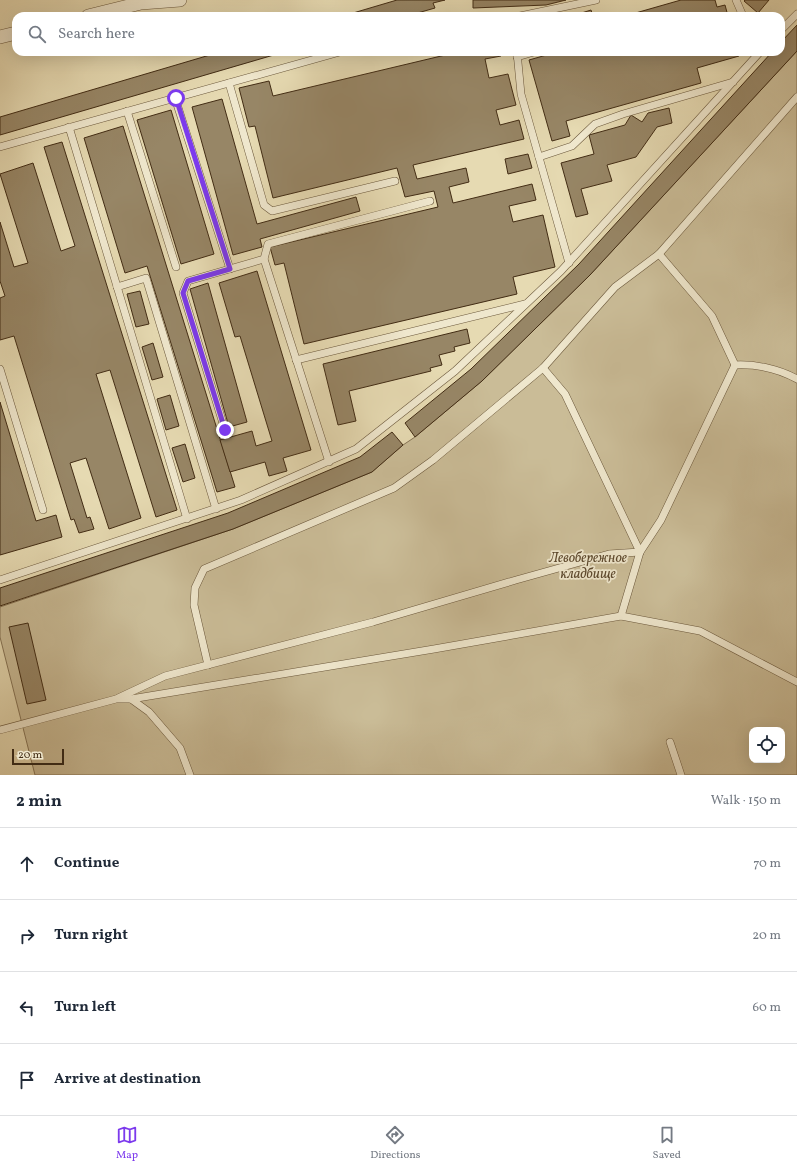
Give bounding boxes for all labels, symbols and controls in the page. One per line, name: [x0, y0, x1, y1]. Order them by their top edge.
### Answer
search box: [12, 12, 785, 56]
icon: search: [26, 23, 48, 45]
text: Search here: [58, 24, 135, 45]
route start: [167, 89, 185, 107]
route end: [216, 421, 234, 439]
park label: Левобережное кладбище: [548, 549, 627, 584]
map controls: [749, 727, 785, 763]
button: locate: [749, 727, 785, 763]
scale bar: [12, 747, 64, 766]
text: 20 m: [18, 748, 42, 763]
text: 2 min: [16, 790, 62, 813]
text: Walk · 150 m: [711, 792, 781, 810]
icon: ahead: [16, 853, 38, 875]
text: Continue: [54, 853, 119, 874]
text: 70 m: [753, 855, 781, 873]
icon: right: [16, 925, 38, 947]
text: Turn right: [54, 925, 128, 946]
text: 20 m: [752, 927, 781, 945]
icon: left: [16, 997, 38, 1019]
text: Turn left: [54, 997, 116, 1018]
text: 60 m: [753, 999, 781, 1017]
icon: arrive: [16, 1069, 38, 1091]
text: Arrive at destination: [54, 1069, 201, 1090]
tab: Map: [116, 1124, 138, 1163]
tab: Directions: [370, 1124, 421, 1163]
tab: Saved: [653, 1124, 681, 1163]

